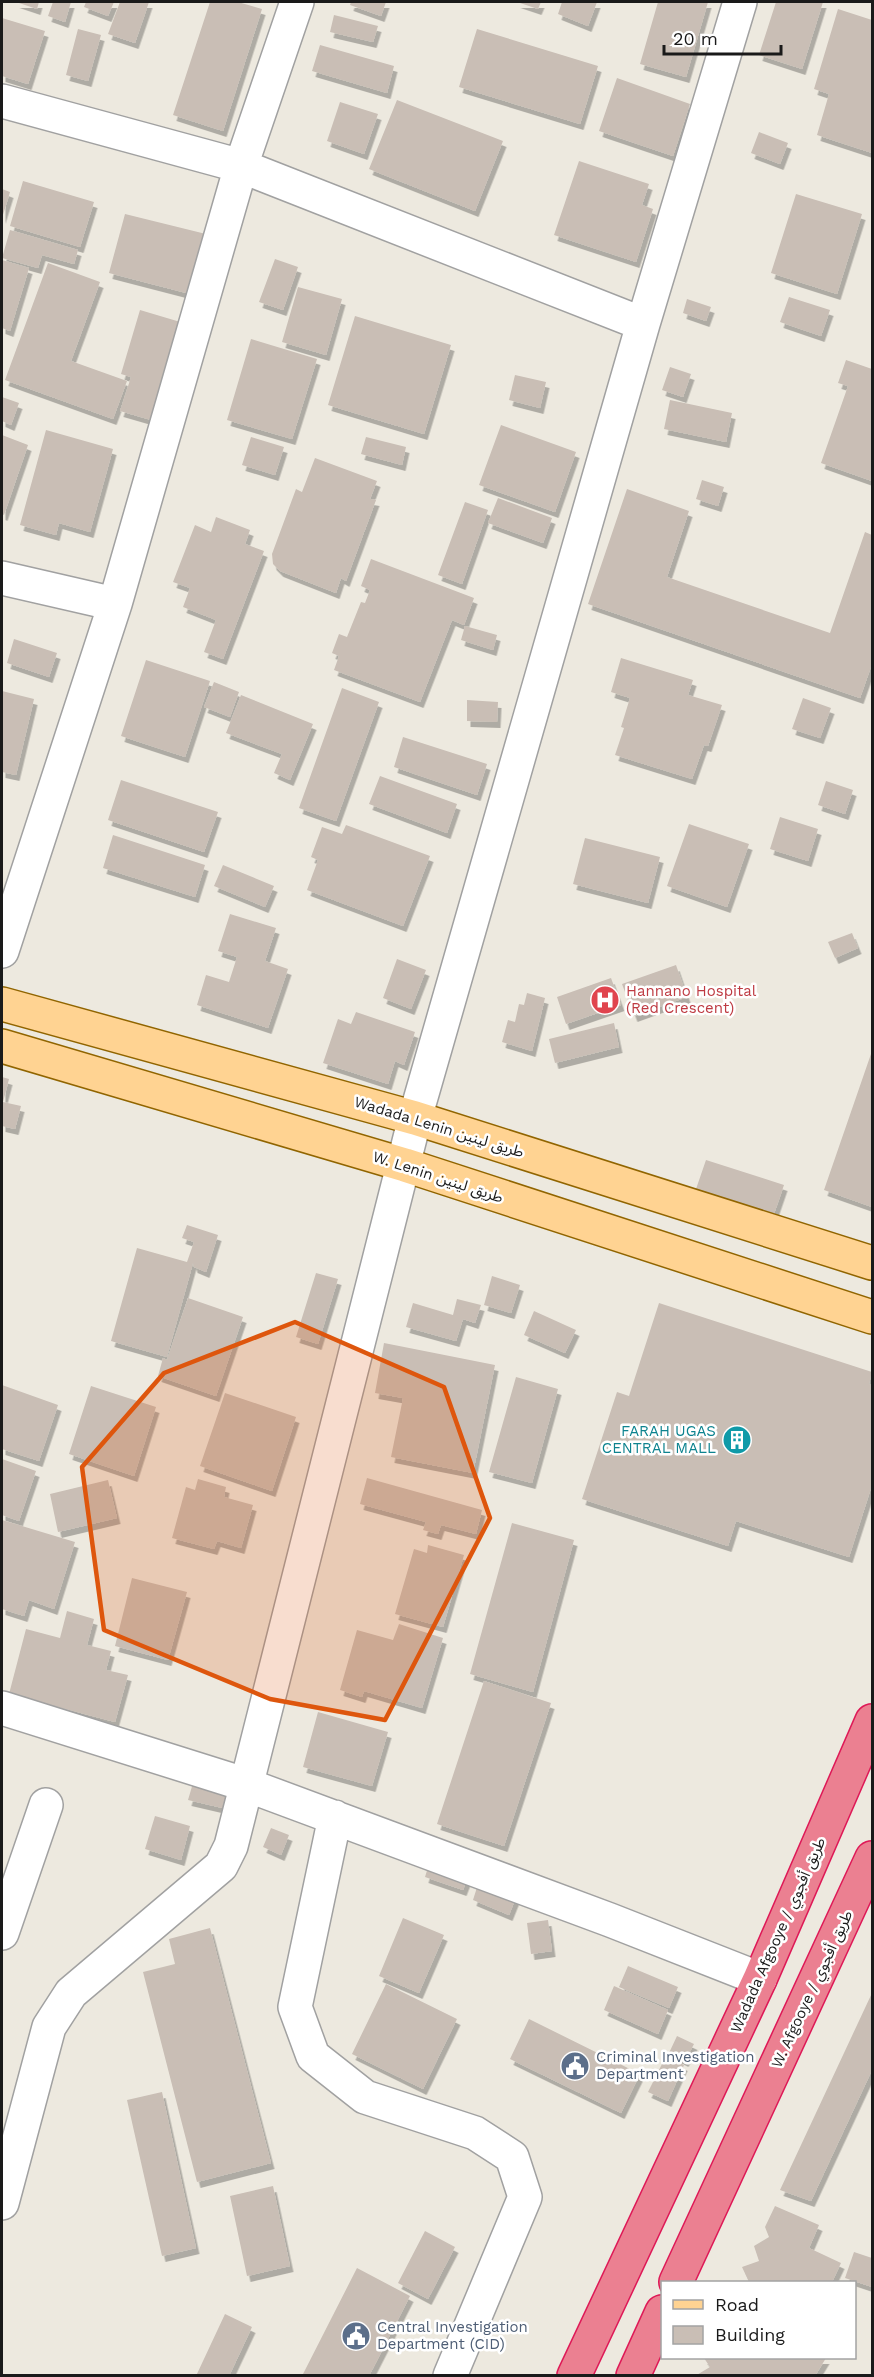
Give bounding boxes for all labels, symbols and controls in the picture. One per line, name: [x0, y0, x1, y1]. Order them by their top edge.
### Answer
scale bar: [664, 18, 781, 56]
text: 20 m: [673, 28, 718, 49]
place label: Hannano Hospital (Red Crescent): [626, 982, 757, 1017]
hospital icon: Hannano Hospital (Red Crescent): [589, 984, 621, 1016]
street label: Wadada Lenin طريق لينين: [352, 1093, 526, 1162]
street label: W. Lenin طريق لينين: [370, 1147, 505, 1208]
place label: FARAH UGAS CENTRAL MALL: [602, 1422, 716, 1457]
building icon: FARAH UGAS CENTRAL MALL: [721, 1424, 753, 1456]
street label: Wadada Afgooye / طريق أفجوي: [727, 1834, 832, 2037]
street label: W. Afgooye / طريق أفجوي: [768, 1907, 859, 2072]
place label: Criminal Investigation Department: [596, 2048, 754, 2083]
public building icon: Criminal Investigation Department: [559, 2050, 591, 2082]
legend: [661, 2281, 856, 2359]
text: Road: [715, 2294, 759, 2315]
place label: Central Investigation Department (CID): [377, 2318, 528, 2353]
public building icon: Central Investigation Department (CID): [340, 2320, 372, 2352]
text: Building: [715, 2324, 785, 2345]

